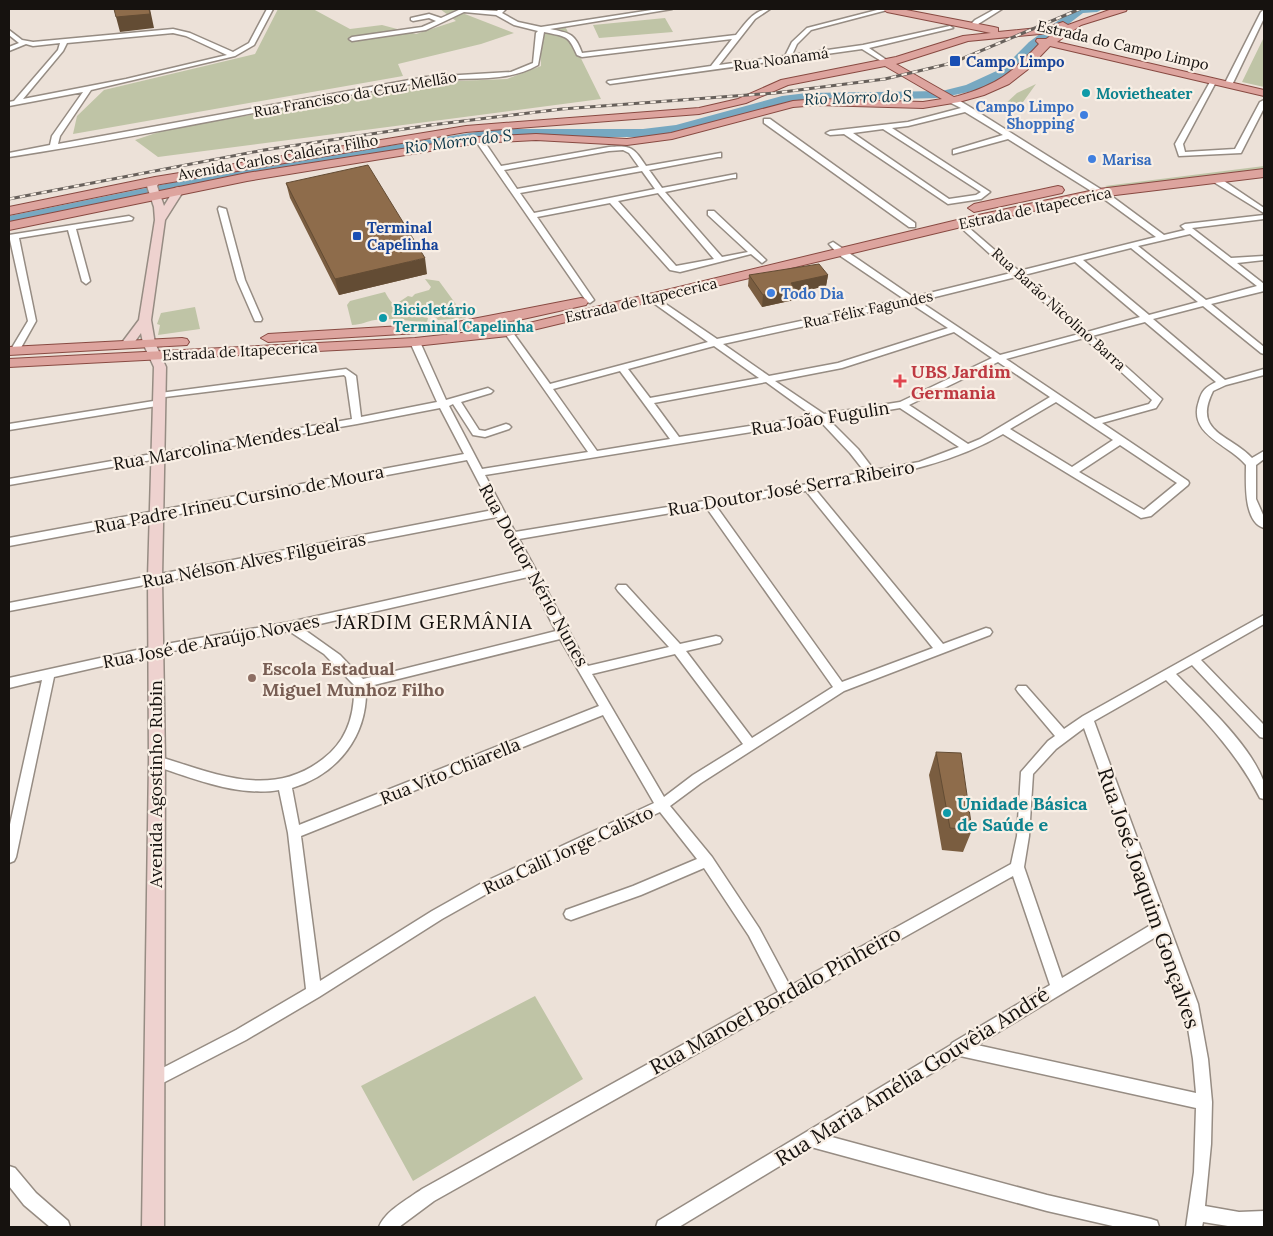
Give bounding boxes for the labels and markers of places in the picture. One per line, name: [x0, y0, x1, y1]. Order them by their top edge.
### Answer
place label: Campo Limpo: [966, 52, 1065, 71]
marker: Campo Limpo: [948, 54, 962, 68]
place label: Movietheater: [1096, 84, 1193, 103]
marker: Movietheater: [1080, 87, 1092, 99]
place label: Campo Limpo Shopping: [975, 97, 1075, 133]
marker: Campo Limpo Shopping: [1078, 109, 1090, 121]
place label: Marisa: [1102, 150, 1152, 169]
marker: Marisa: [1086, 153, 1098, 165]
place label: Terminal Capelinha: [367, 218, 439, 254]
marker: Terminal Capelinha: [351, 230, 363, 242]
place label: Todo Dia: [781, 284, 844, 303]
marker: Todo Dia: [765, 287, 777, 299]
place label: Bicicletário Terminal Capelinha: [393, 300, 534, 336]
marker: Bicicletário Terminal Capelinha: [377, 312, 389, 324]
place label: UBS Jardim Germania: [911, 360, 1011, 404]
marker: UBS Jardim Germania: [893, 374, 907, 388]
place label: Escola Estadual Miguel Munhoz Filho: [262, 657, 444, 701]
marker: Escola Estadual Miguel Munhoz Filho: [246, 672, 258, 684]
place label: Unidade Básica de Saúde e: [957, 792, 1088, 836]
marker: Unidade Básica de Saúde e: [941, 807, 953, 819]

